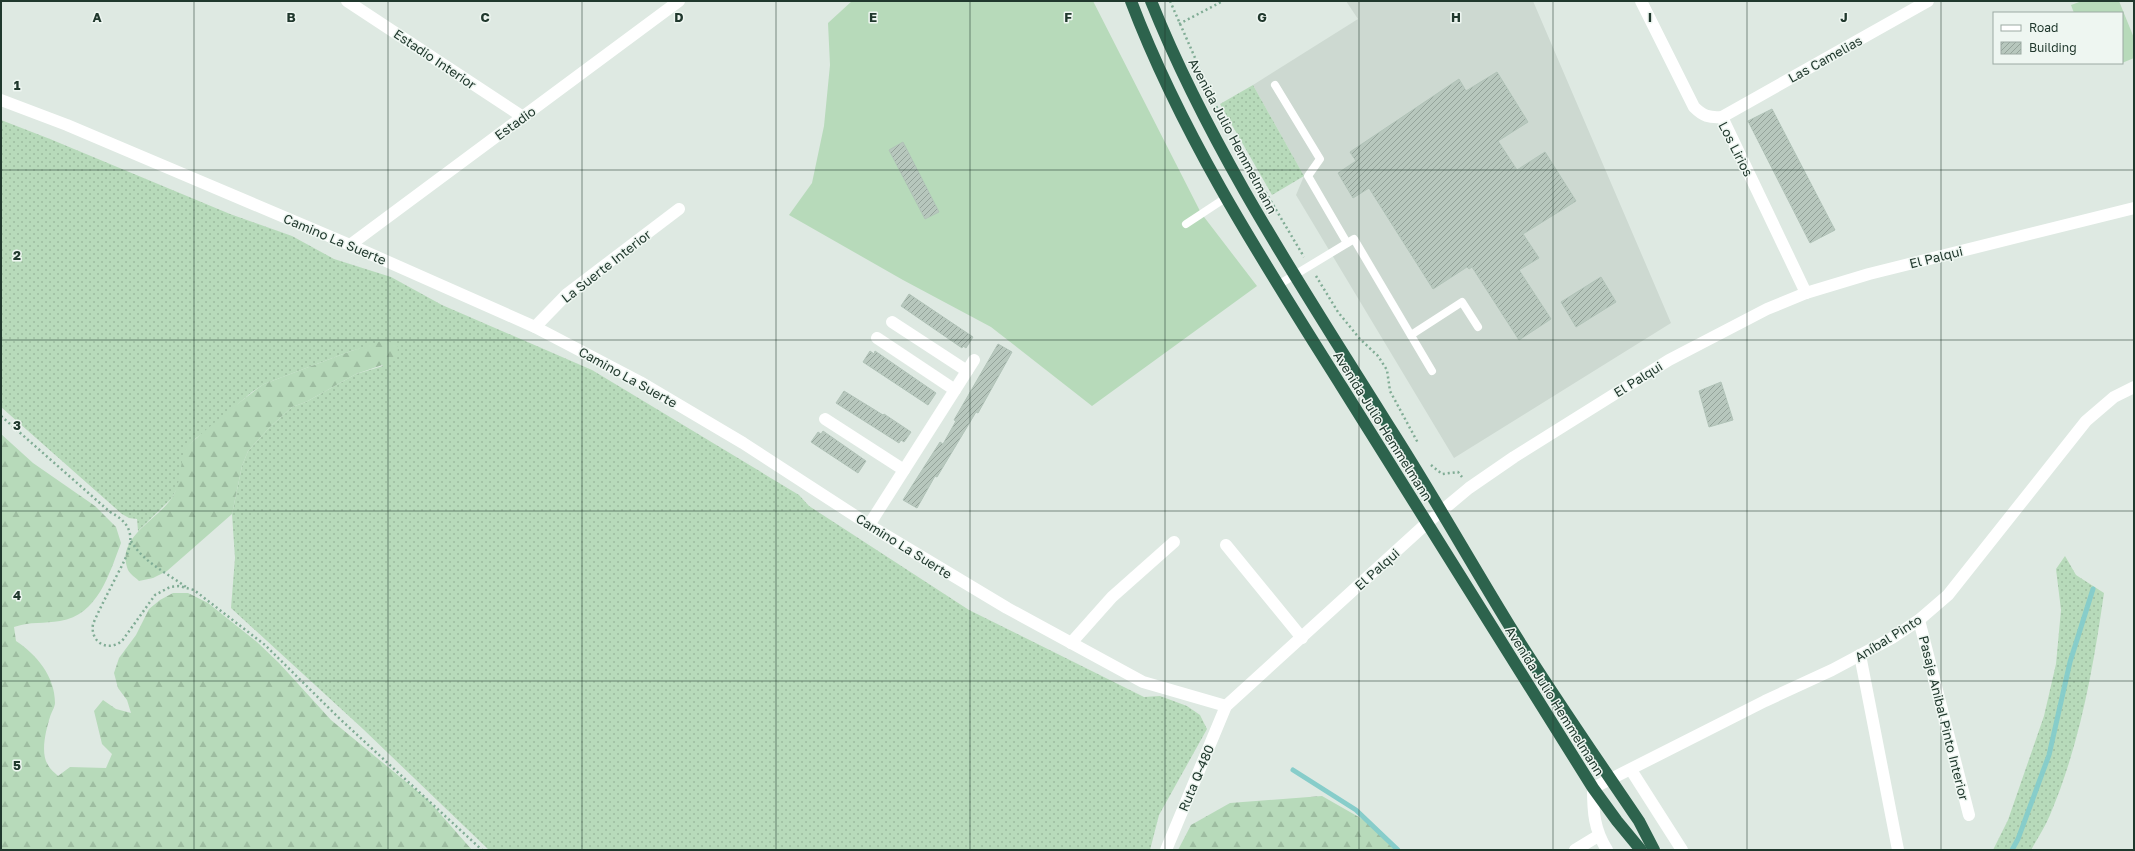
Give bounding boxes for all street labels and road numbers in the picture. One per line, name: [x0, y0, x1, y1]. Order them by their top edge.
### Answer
street label: Estadio Interior: [391, 26, 479, 92]
street label: Las Camelias: [1785, 32, 1865, 86]
street label: Avenida Julio Hemmelmann: [1185, 56, 1281, 216]
street label: Estadio: [491, 103, 539, 143]
street label: Los Lirios: [1715, 119, 1757, 179]
street label: Camino La Suerte: [281, 210, 389, 268]
street label: La Suerte Interior: [558, 226, 654, 306]
street label: El Palqui: [1908, 243, 1964, 271]
street label: Camino La Suerte: [576, 343, 680, 411]
street label: Avenida Julio Hemmelmann: [1330, 348, 1436, 504]
street label: El Palqui: [1611, 358, 1665, 400]
street label: Camino La Suerte: [853, 510, 955, 582]
street label: El Palqui: [1351, 545, 1403, 593]
street label: Aníbal Pinto: [1852, 611, 1925, 665]
street label: Avenida Julio Hemmelmann: [1502, 623, 1608, 779]
street label: Pasaje Anibal Pinto Interior: [1916, 634, 1972, 802]
street label: Ruta Q-480: [1175, 742, 1217, 814]

